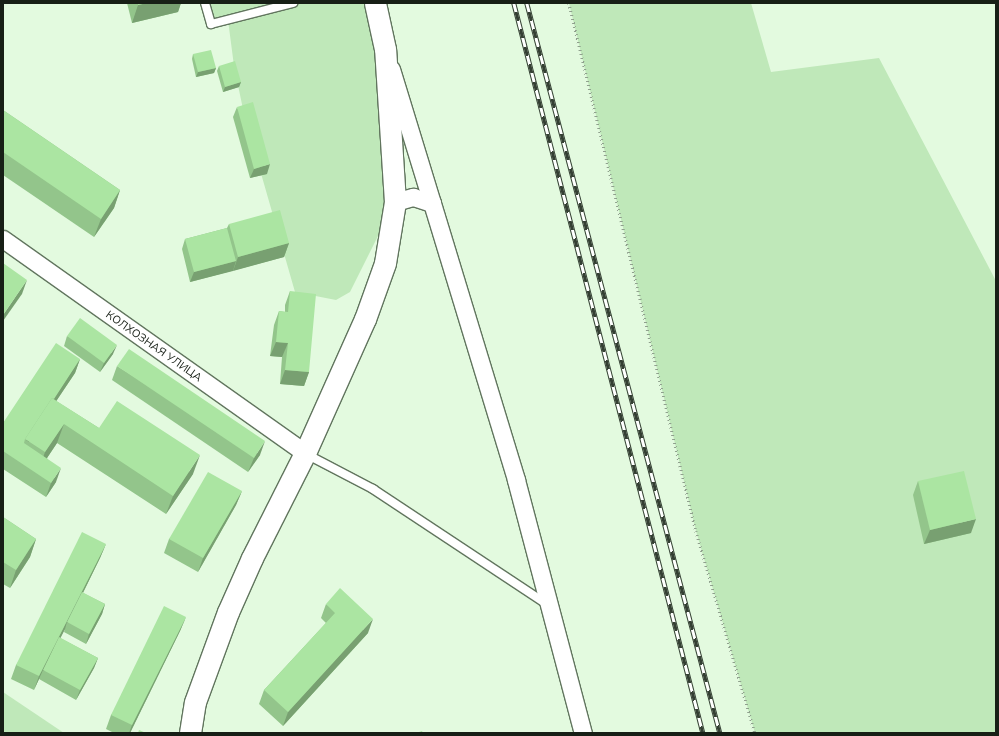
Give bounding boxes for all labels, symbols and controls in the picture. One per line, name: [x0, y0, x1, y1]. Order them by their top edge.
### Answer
street label: КОЛХОЗНАЯ УЛИЦА: [103, 308, 205, 384]

